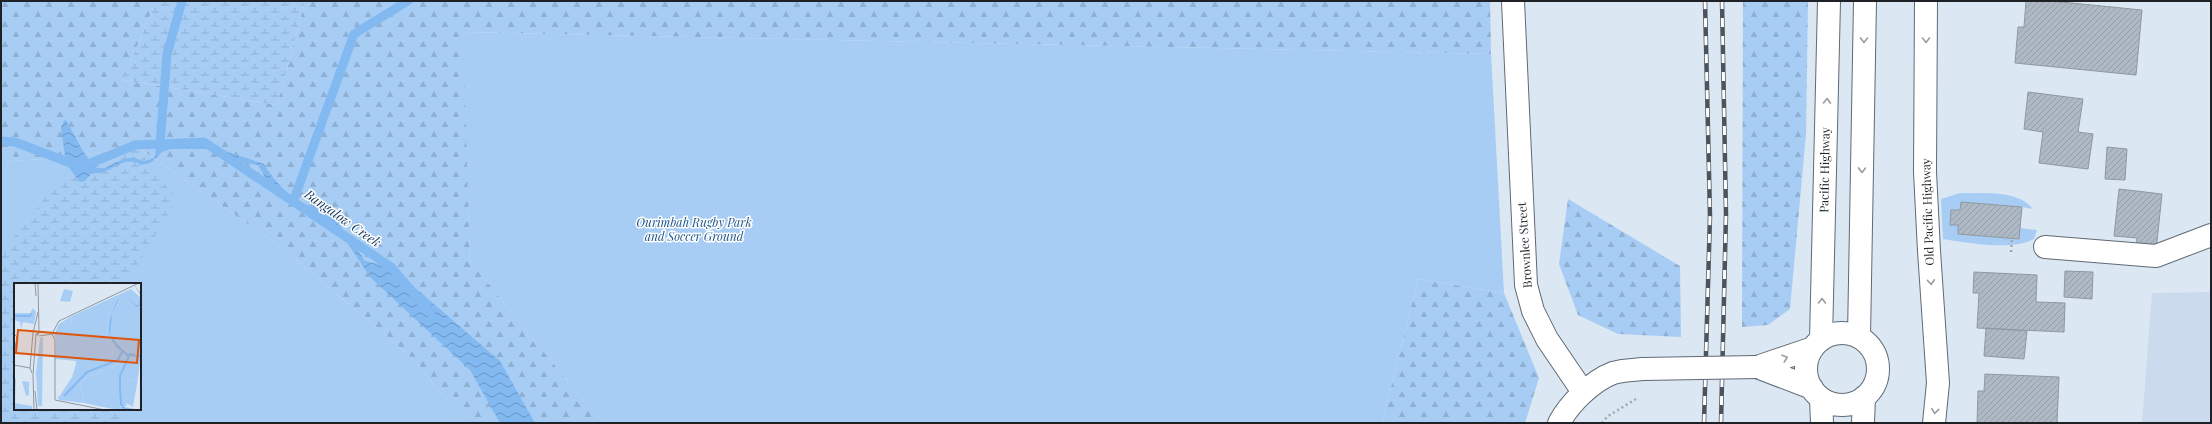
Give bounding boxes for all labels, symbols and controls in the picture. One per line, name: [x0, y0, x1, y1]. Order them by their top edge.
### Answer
one-way arrow: [1860, 37, 1868, 43]
one-way arrow: [1922, 37, 1930, 43]
one-way arrow: [1823, 98, 1831, 104]
street label: Pacific Highway: [1815, 127, 1833, 213]
street label: Old Pacific Highway: [1917, 158, 1937, 266]
one-way arrow: [1858, 167, 1866, 173]
water label: Bangalow Creek: [301, 184, 385, 250]
street label: Brownlee Street: [1513, 201, 1535, 289]
park label: Ourimbah Rugby Park and Soccer Ground: [636, 214, 752, 244]
one-way arrow: [1926, 279, 1935, 285]
inset map: [14, 283, 141, 410]
one-way arrow: [1818, 298, 1826, 304]
one-way arrow: [1781, 354, 1788, 362]
one-way arrow: [1931, 408, 1940, 414]

